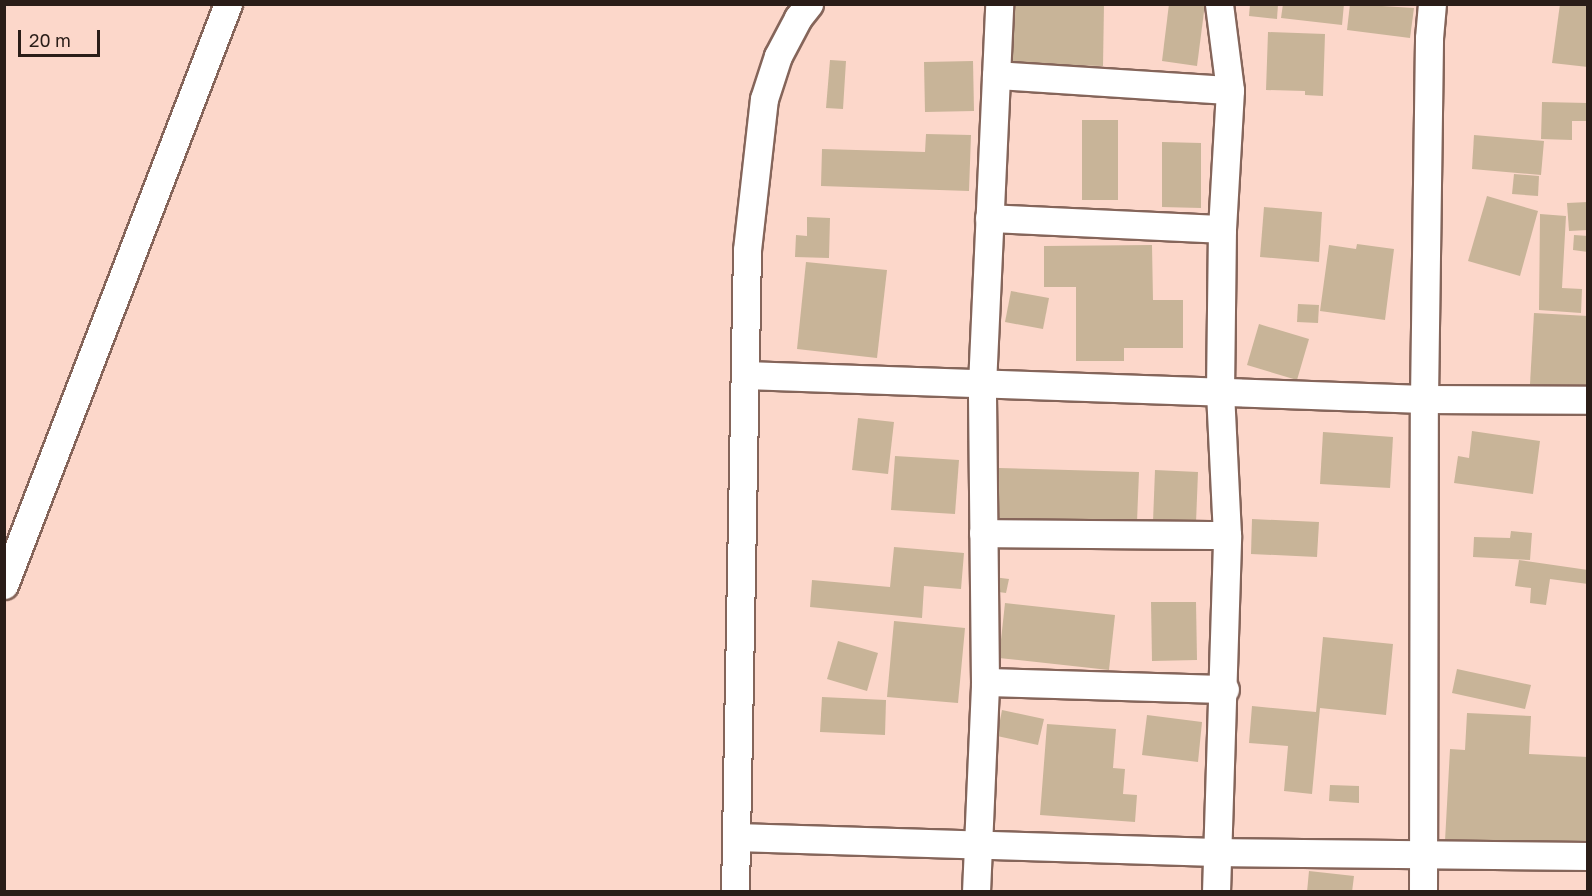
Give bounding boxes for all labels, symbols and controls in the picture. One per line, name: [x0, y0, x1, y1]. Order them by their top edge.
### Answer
scale bar: [21, 18, 104, 56]
text: 20 m: [29, 29, 71, 51]

